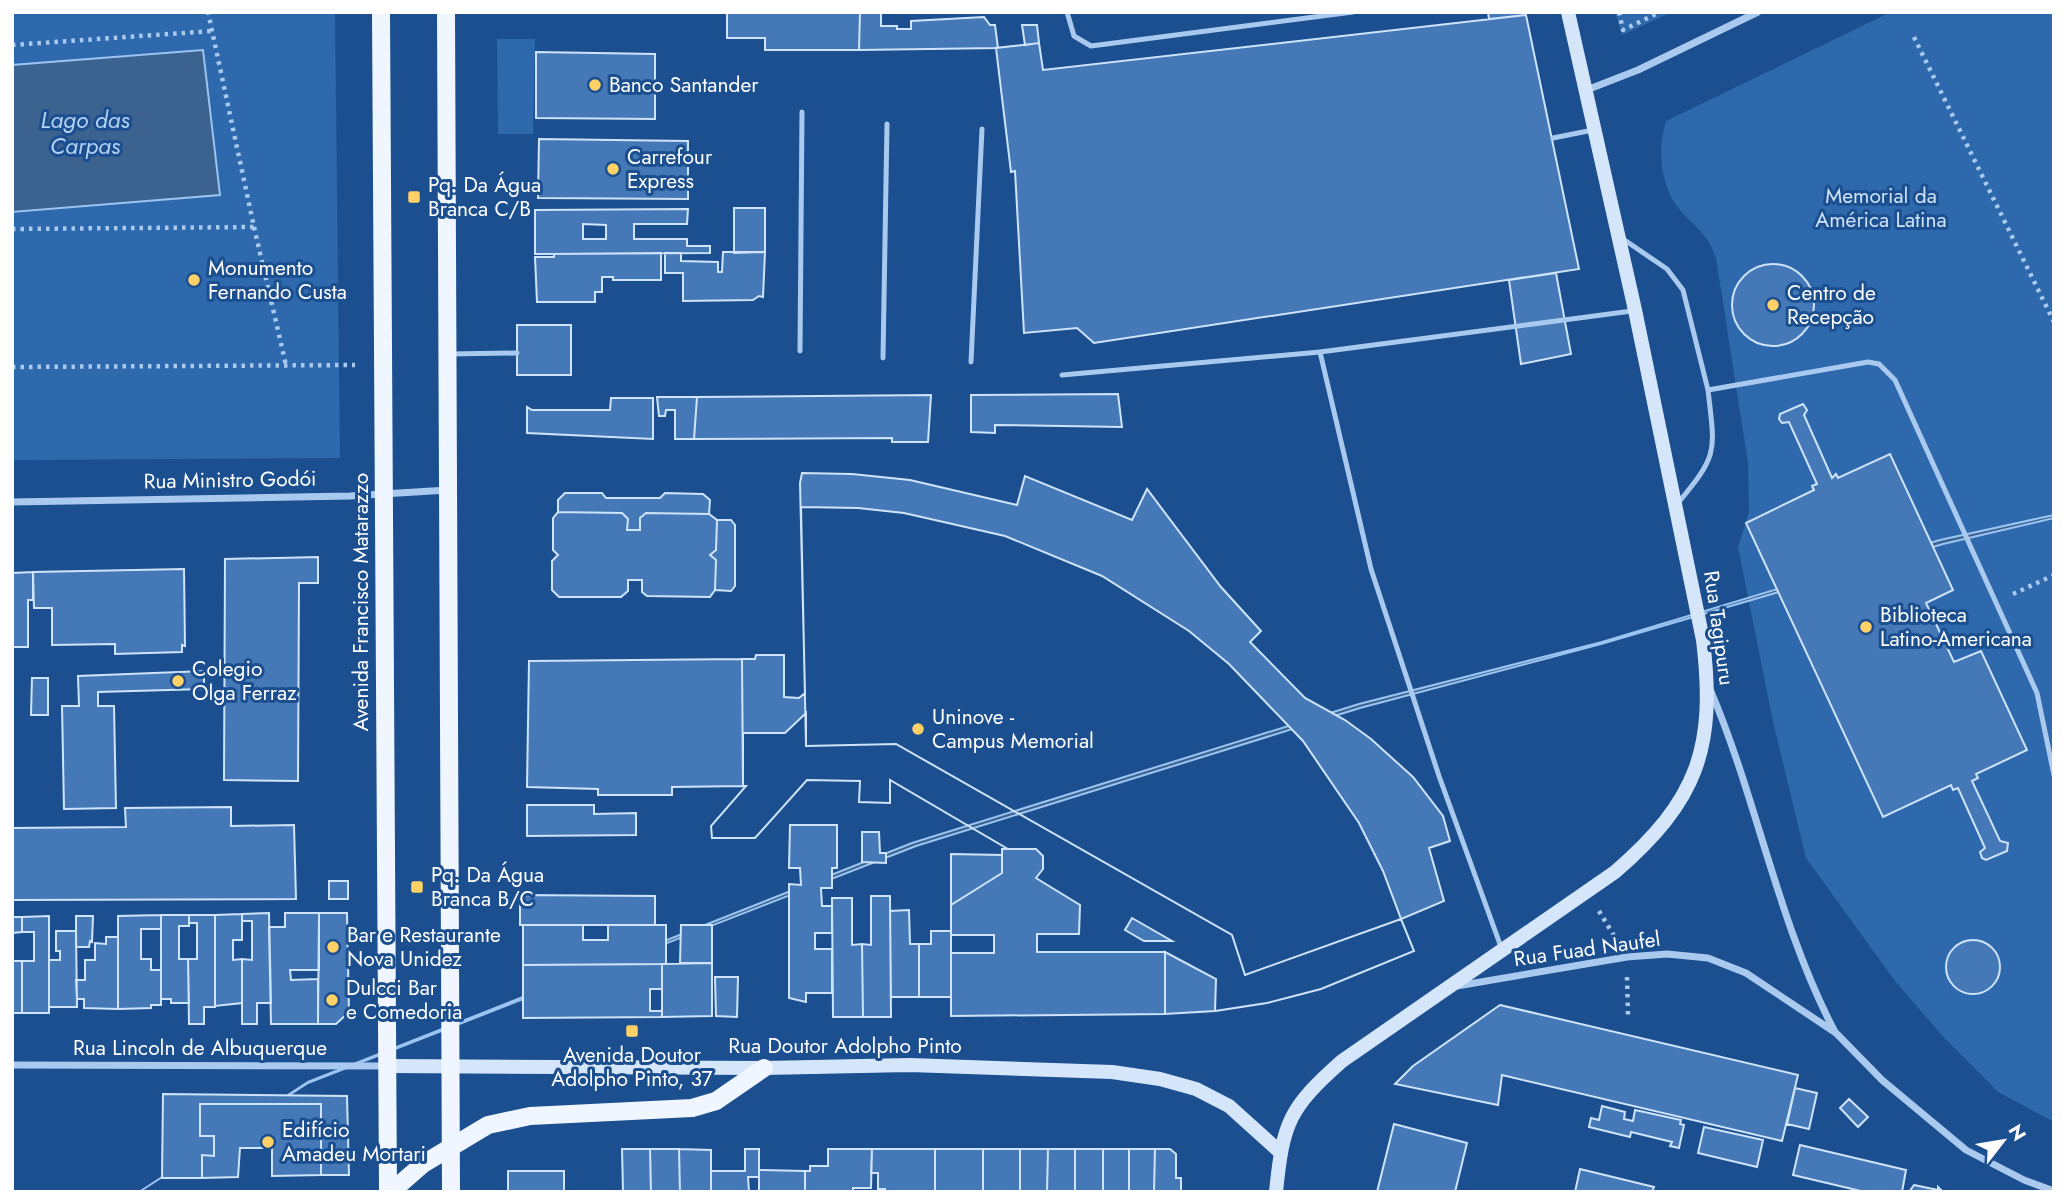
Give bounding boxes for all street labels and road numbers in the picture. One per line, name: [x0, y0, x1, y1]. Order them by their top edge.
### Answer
street label: Rua Ministro Godói: [143, 463, 317, 497]
street label: Avenida Francisco Matarazzo: [346, 473, 376, 731]
street label: Rua Tagipuru: [1696, 569, 1742, 687]
street label: Rua Fuad Naufel: [1512, 924, 1662, 974]
street label: Rua Doutor Adolpho Pinto: [728, 1031, 962, 1061]
street label: Rua Lincoln de Albuquerque: [73, 1033, 327, 1063]

